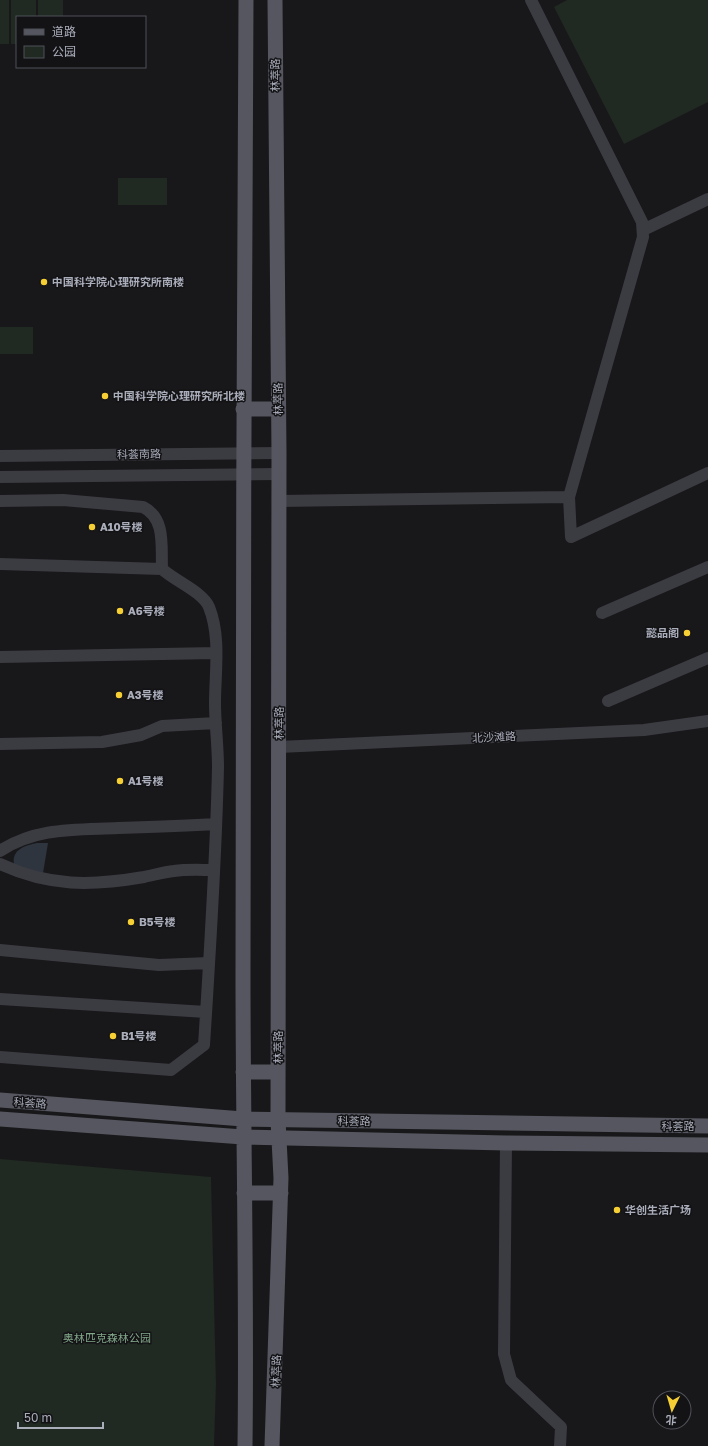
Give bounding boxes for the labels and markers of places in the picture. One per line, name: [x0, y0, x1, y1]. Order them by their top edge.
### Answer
place label: 中国科学院心理研究所南楼: [52, 275, 184, 288]
marker: 中国科学院心理研究所南楼: [39, 277, 49, 287]
place label: 中国科学院心理研究所北楼: [113, 389, 245, 402]
marker: 中国科学院心理研究所北楼: [100, 391, 110, 401]
place label: A10号楼: [100, 520, 143, 533]
marker: A10号楼: [87, 522, 97, 532]
place label: A6号楼: [128, 604, 165, 617]
marker: A6号楼: [115, 606, 125, 616]
place label: 懿品阁: [646, 626, 679, 639]
marker: 懿品阁: [682, 628, 692, 638]
place label: A3号楼: [127, 688, 164, 701]
marker: A3号楼: [114, 690, 124, 700]
place label: A1号楼: [128, 774, 163, 787]
marker: A1号楼: [115, 776, 125, 786]
place label: B5号楼: [139, 915, 175, 928]
marker: B5号楼: [126, 917, 136, 927]
place label: B1号楼: [121, 1029, 156, 1042]
marker: B1号楼: [108, 1031, 118, 1041]
place label: 华创生活广场: [625, 1203, 691, 1216]
marker: 华创生活广场: [612, 1205, 622, 1215]

